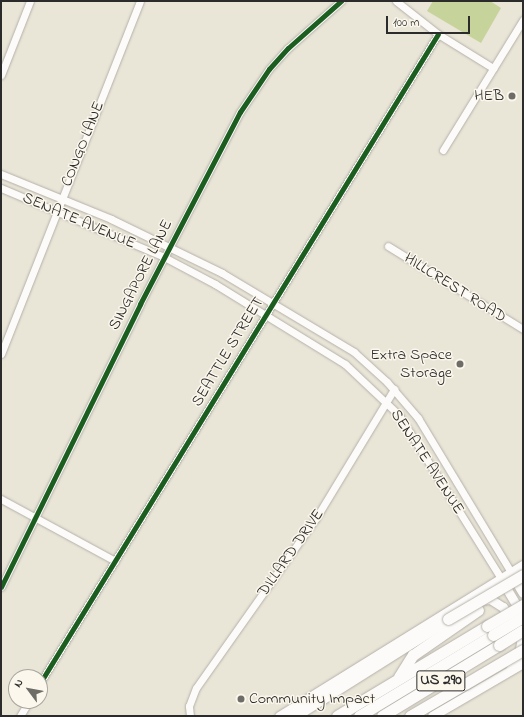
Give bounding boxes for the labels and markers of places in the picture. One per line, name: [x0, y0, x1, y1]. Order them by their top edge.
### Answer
place label: HEB: [474, 86, 504, 106]
marker: HEB: [507, 91, 517, 101]
place label: Extra Space Storage: [370, 345, 452, 383]
marker: Extra Space Storage: [455, 359, 465, 369]
place label: Community Impact: [249, 689, 375, 709]
marker: Community Impact: [236, 694, 246, 704]

